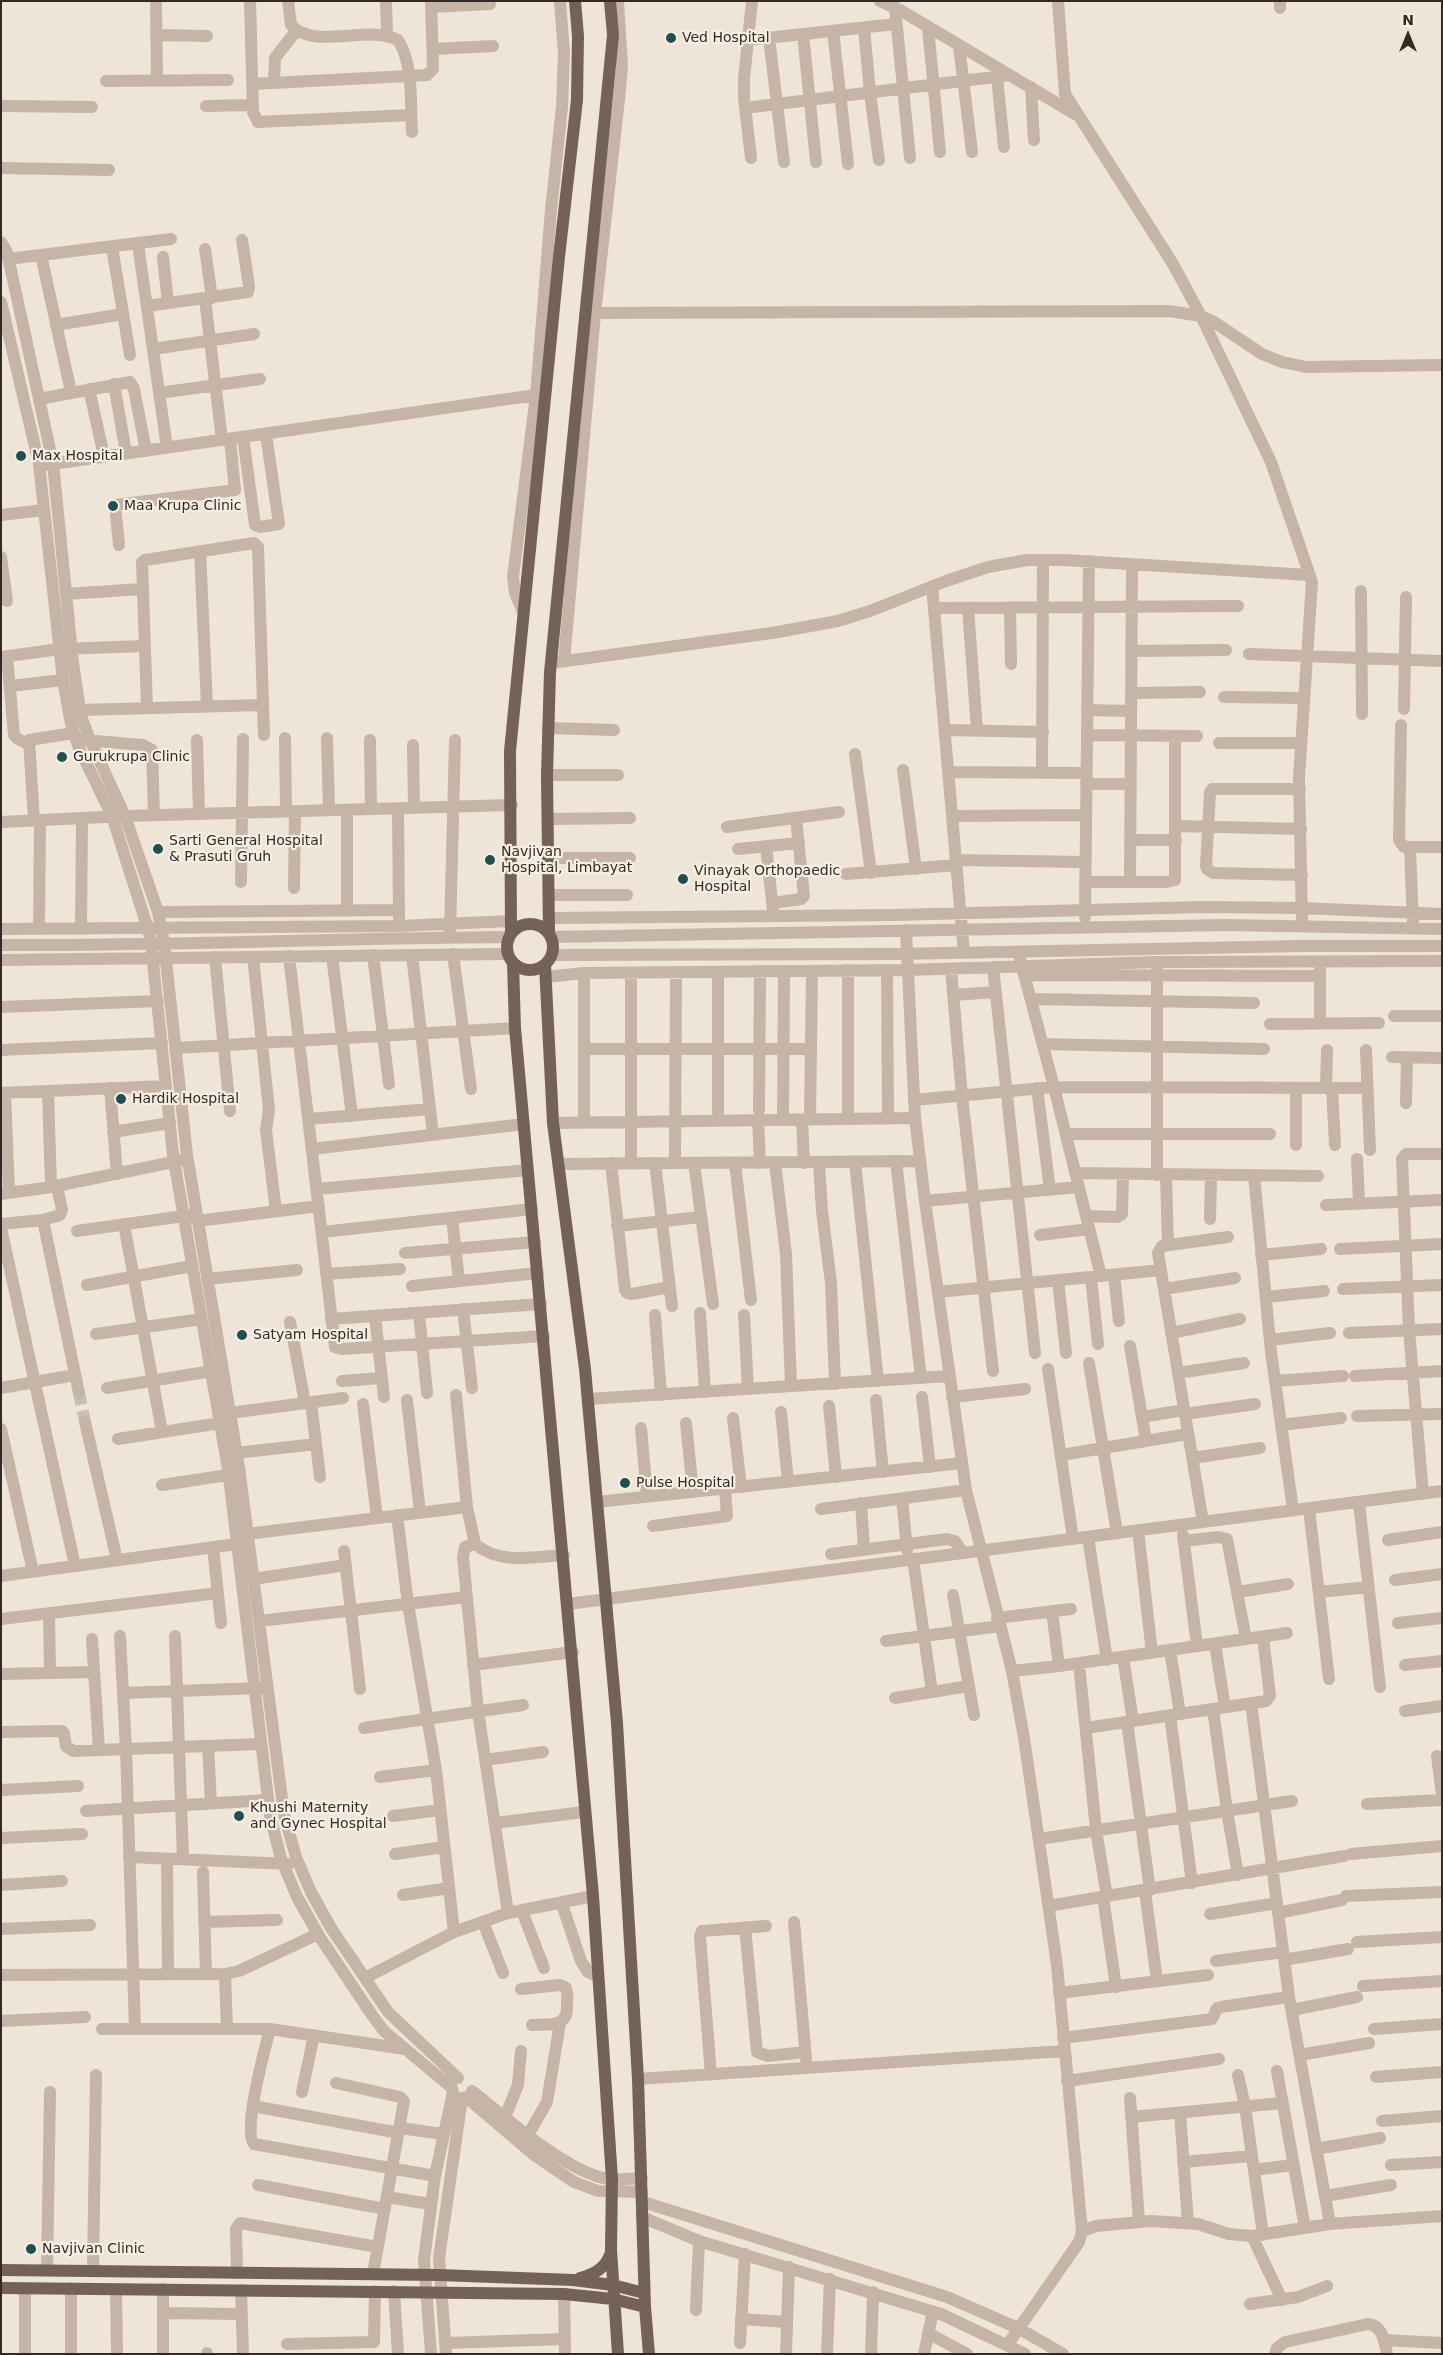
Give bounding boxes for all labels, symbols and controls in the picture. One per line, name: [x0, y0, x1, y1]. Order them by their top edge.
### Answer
north arrow: [1383, 10, 1433, 60]
text: N: [1402, 12, 1414, 28]
place label: Ved Hospital: [682, 30, 770, 46]
marker: Ved Hospital: [664, 31, 678, 45]
place label: Max Hospital: [32, 448, 123, 464]
marker: Max Hospital: [14, 449, 28, 463]
place label: Maa Krupa Clinic: [124, 498, 241, 514]
marker: Maa Krupa Clinic: [106, 499, 120, 513]
place label: Gurukrupa Clinic: [73, 749, 190, 765]
marker: Gurukrupa Clinic: [55, 750, 69, 764]
place label: Sarti General Hospital & Prasuti Gruh: [169, 833, 323, 866]
marker: Sarti General Hospital & Prasuti Gruh: [151, 842, 165, 856]
place label: Navjivan Hospital, Limbayat: [501, 844, 632, 876]
marker: Navjivan Hospital, Limbayat: [483, 853, 497, 867]
place label: Vinayak Orthopaedic Hospital: [694, 863, 840, 896]
marker: Vinayak Orthopaedic Hospital: [676, 872, 690, 886]
place label: Hardik Hospital: [132, 1091, 239, 1107]
marker: Hardik Hospital: [114, 1092, 128, 1106]
place label: Satyam Hospital: [253, 1327, 368, 1343]
marker: Satyam Hospital: [235, 1328, 249, 1342]
place label: Pulse Hospital: [636, 1475, 734, 1491]
marker: Pulse Hospital: [618, 1476, 632, 1490]
place label: Khushi Maternity and Gynec Hospital: [250, 1800, 387, 1832]
marker: Khushi Maternity and Gynec Hospital: [232, 1809, 246, 1823]
place label: Navjivan Clinic: [42, 2241, 145, 2257]
marker: Navjivan Clinic: [24, 2242, 38, 2256]

